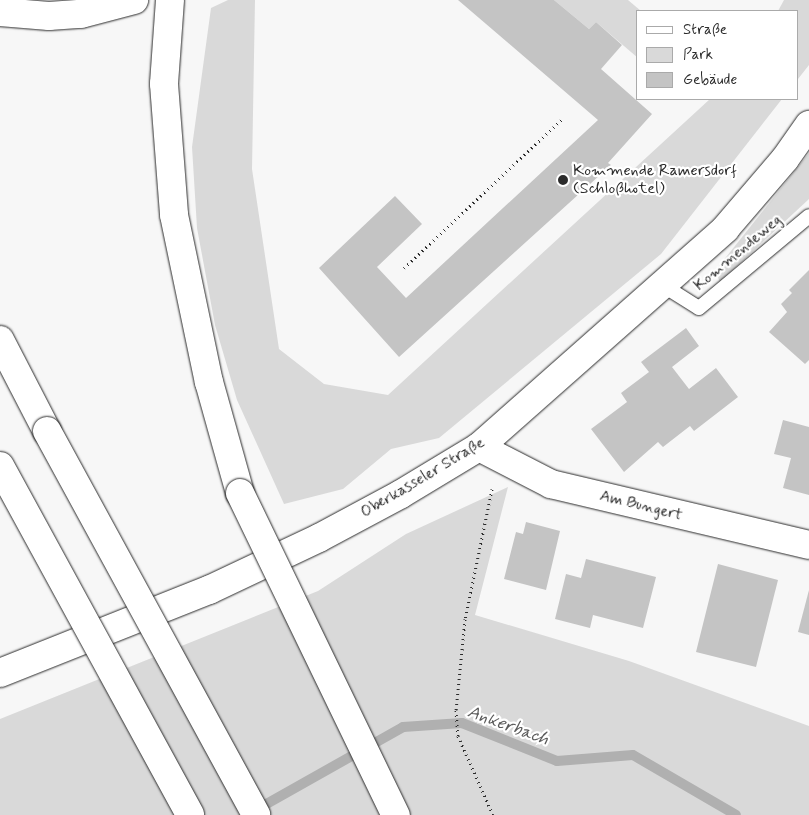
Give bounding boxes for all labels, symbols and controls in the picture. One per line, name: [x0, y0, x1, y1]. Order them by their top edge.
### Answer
legend: [636, 10, 799, 100]
text: Straße: [683, 20, 727, 40]
text: Park: [683, 45, 713, 65]
text: Gebäude: [683, 70, 737, 90]
place label: Kommende Ramersdorf (Schloßhotel): [573, 161, 742, 199]
marker: Kommende Ramersdorf (Schloßhotel): [557, 174, 569, 186]
street label: Kommendeweg: [690, 211, 786, 295]
street label: Oberkasseler Straße: [358, 433, 488, 523]
street label: Am Bungert: [599, 487, 683, 525]
water label: Ankerbach: [464, 701, 552, 751]

